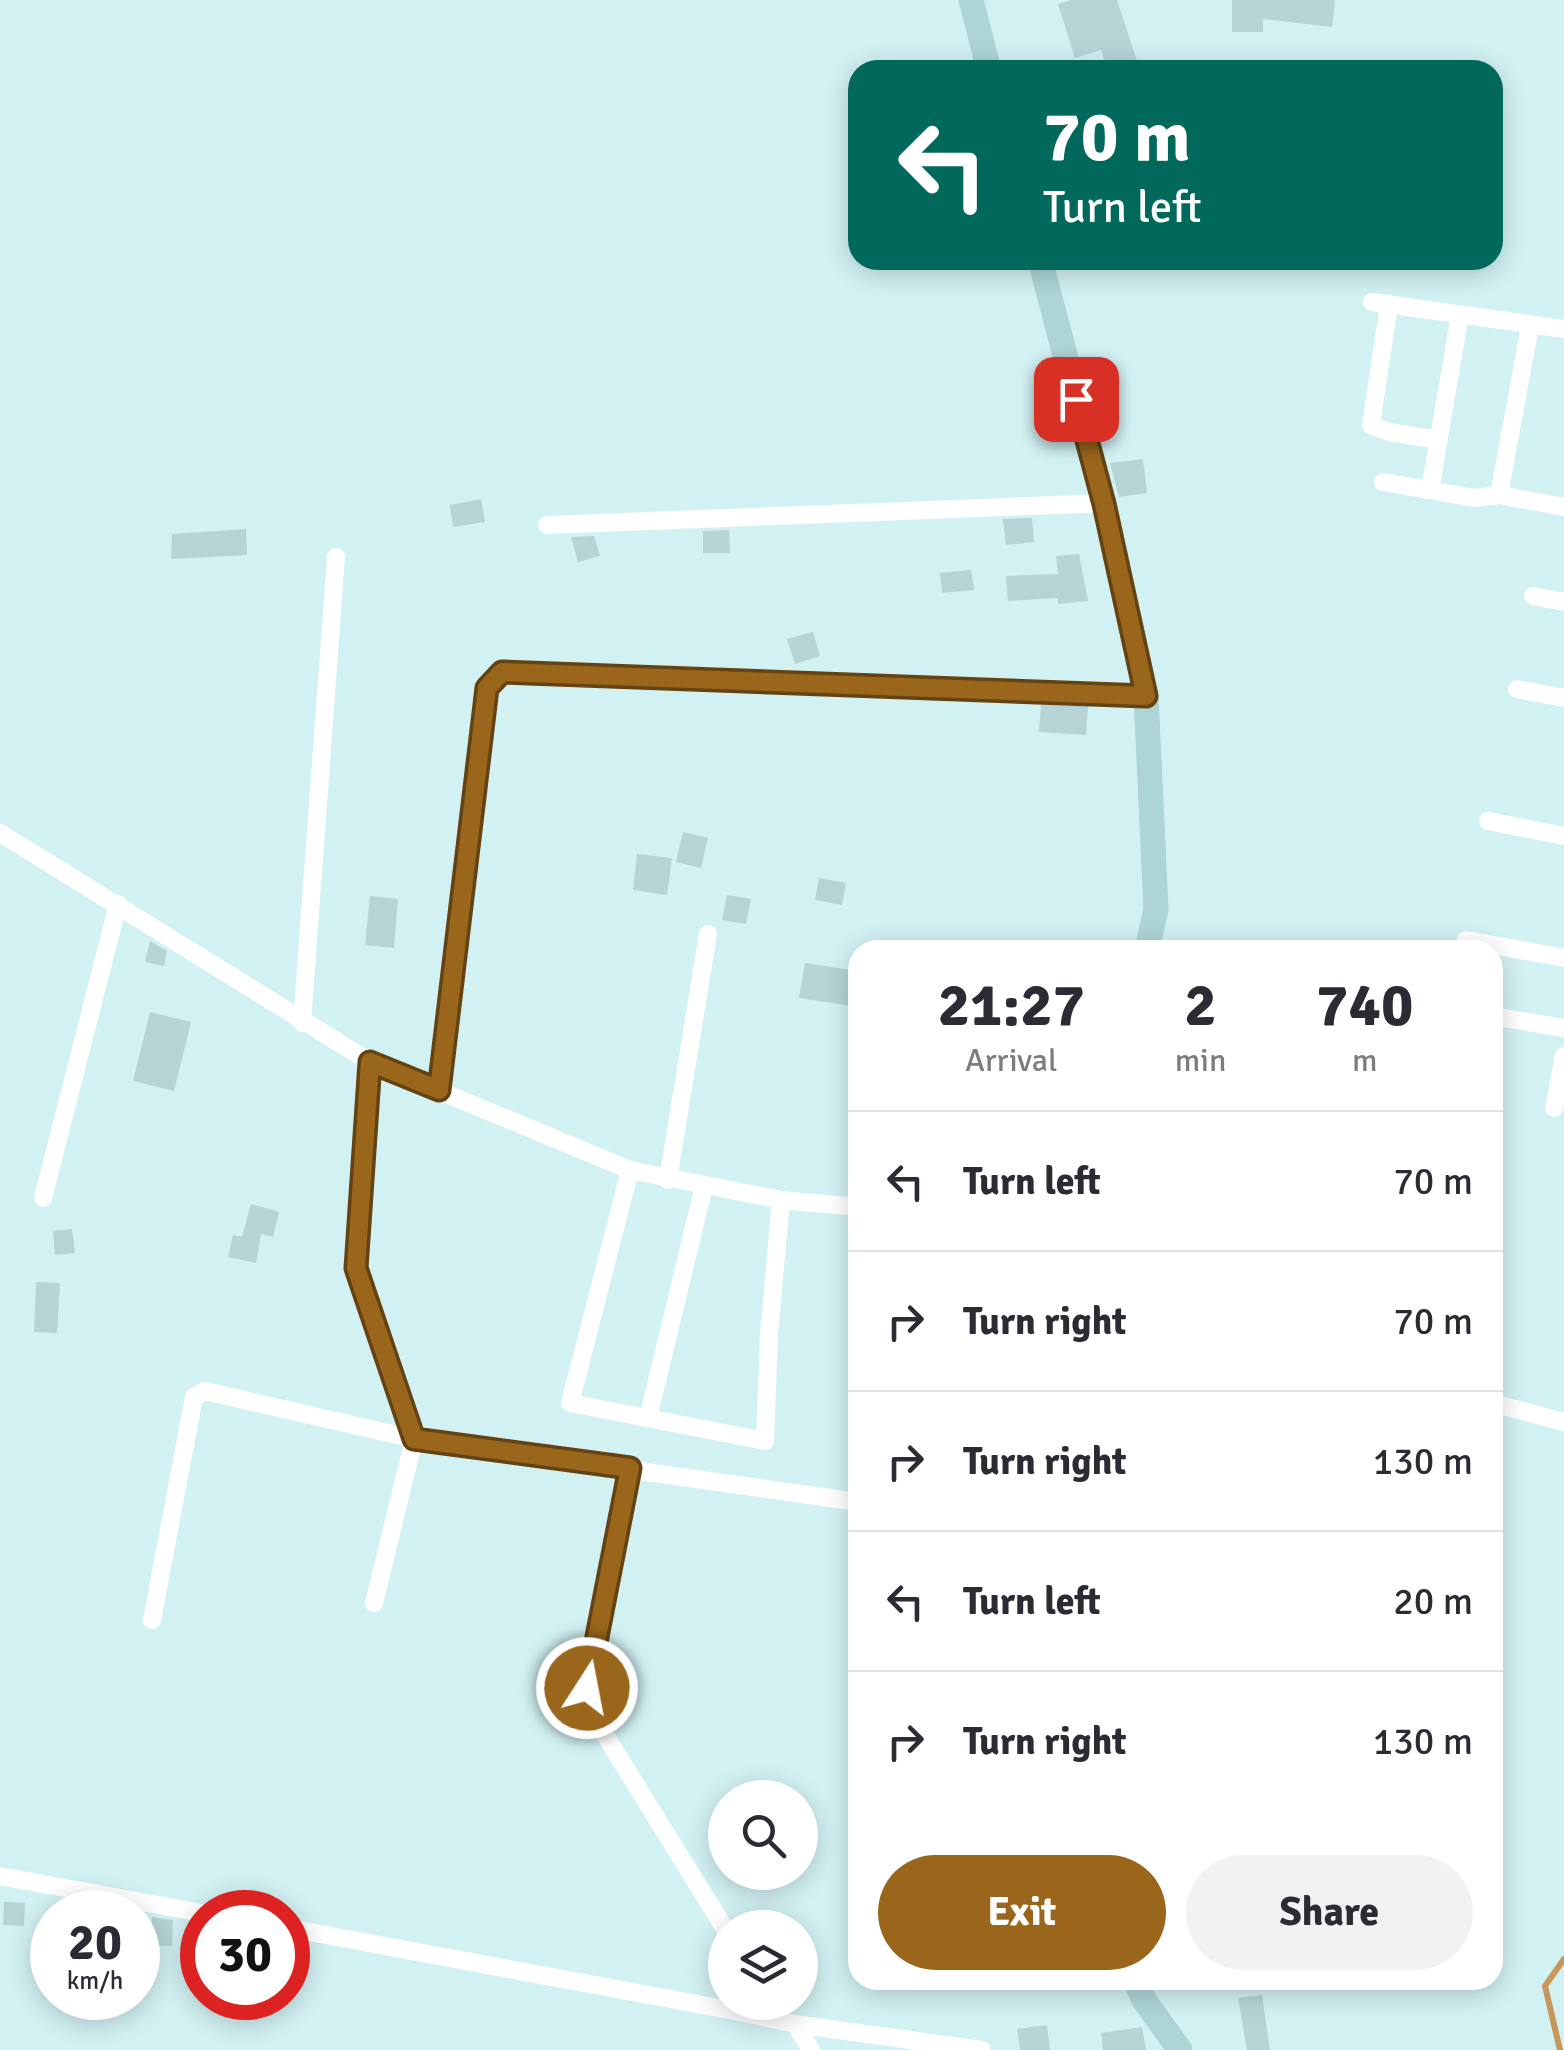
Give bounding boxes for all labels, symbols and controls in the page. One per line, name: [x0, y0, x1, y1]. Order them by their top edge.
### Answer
text: 70 m: [1043, 94, 1191, 180]
icon: left: [878, 100, 1008, 230]
text: Turn left: [1043, 180, 1202, 235]
pin: [1034, 357, 1119, 442]
icon: arrive: [1049, 372, 1104, 427]
text: 21:27: [938, 969, 1085, 1043]
text: 2: [1184, 969, 1217, 1043]
text: 740: [1316, 969, 1413, 1043]
text: Arrival: [965, 1041, 1057, 1080]
text: min: [1175, 1041, 1226, 1080]
text: m: [1352, 1041, 1377, 1080]
icon: left: [878, 1154, 933, 1209]
text: Turn left: [963, 1158, 1101, 1205]
text: 70 m: [1393, 1158, 1473, 1205]
icon: right: [878, 1294, 933, 1349]
text: Turn right: [963, 1298, 1127, 1345]
text: 70 m: [1393, 1298, 1473, 1345]
icon: right: [878, 1434, 933, 1489]
text: Turn right: [963, 1438, 1127, 1485]
text: 130 m: [1373, 1438, 1473, 1485]
icon: left: [878, 1574, 933, 1629]
text: Turn left: [963, 1578, 1101, 1625]
text: 20 m: [1393, 1578, 1473, 1625]
position arrow: [535, 1636, 639, 1740]
icon: right: [878, 1714, 933, 1769]
text: Turn right: [963, 1718, 1127, 1765]
text: 130 m: [1373, 1718, 1473, 1765]
map controls: [708, 1780, 818, 2020]
button: search: [708, 1780, 818, 1890]
button: Exit: [878, 1855, 1166, 1970]
button: Share: [1186, 1855, 1473, 1970]
speed limit sign: 30: [180, 1890, 310, 2020]
button: layers: [708, 1910, 818, 2020]
text: 20: [68, 1912, 122, 1974]
text: km/h: [67, 1965, 123, 1996]

